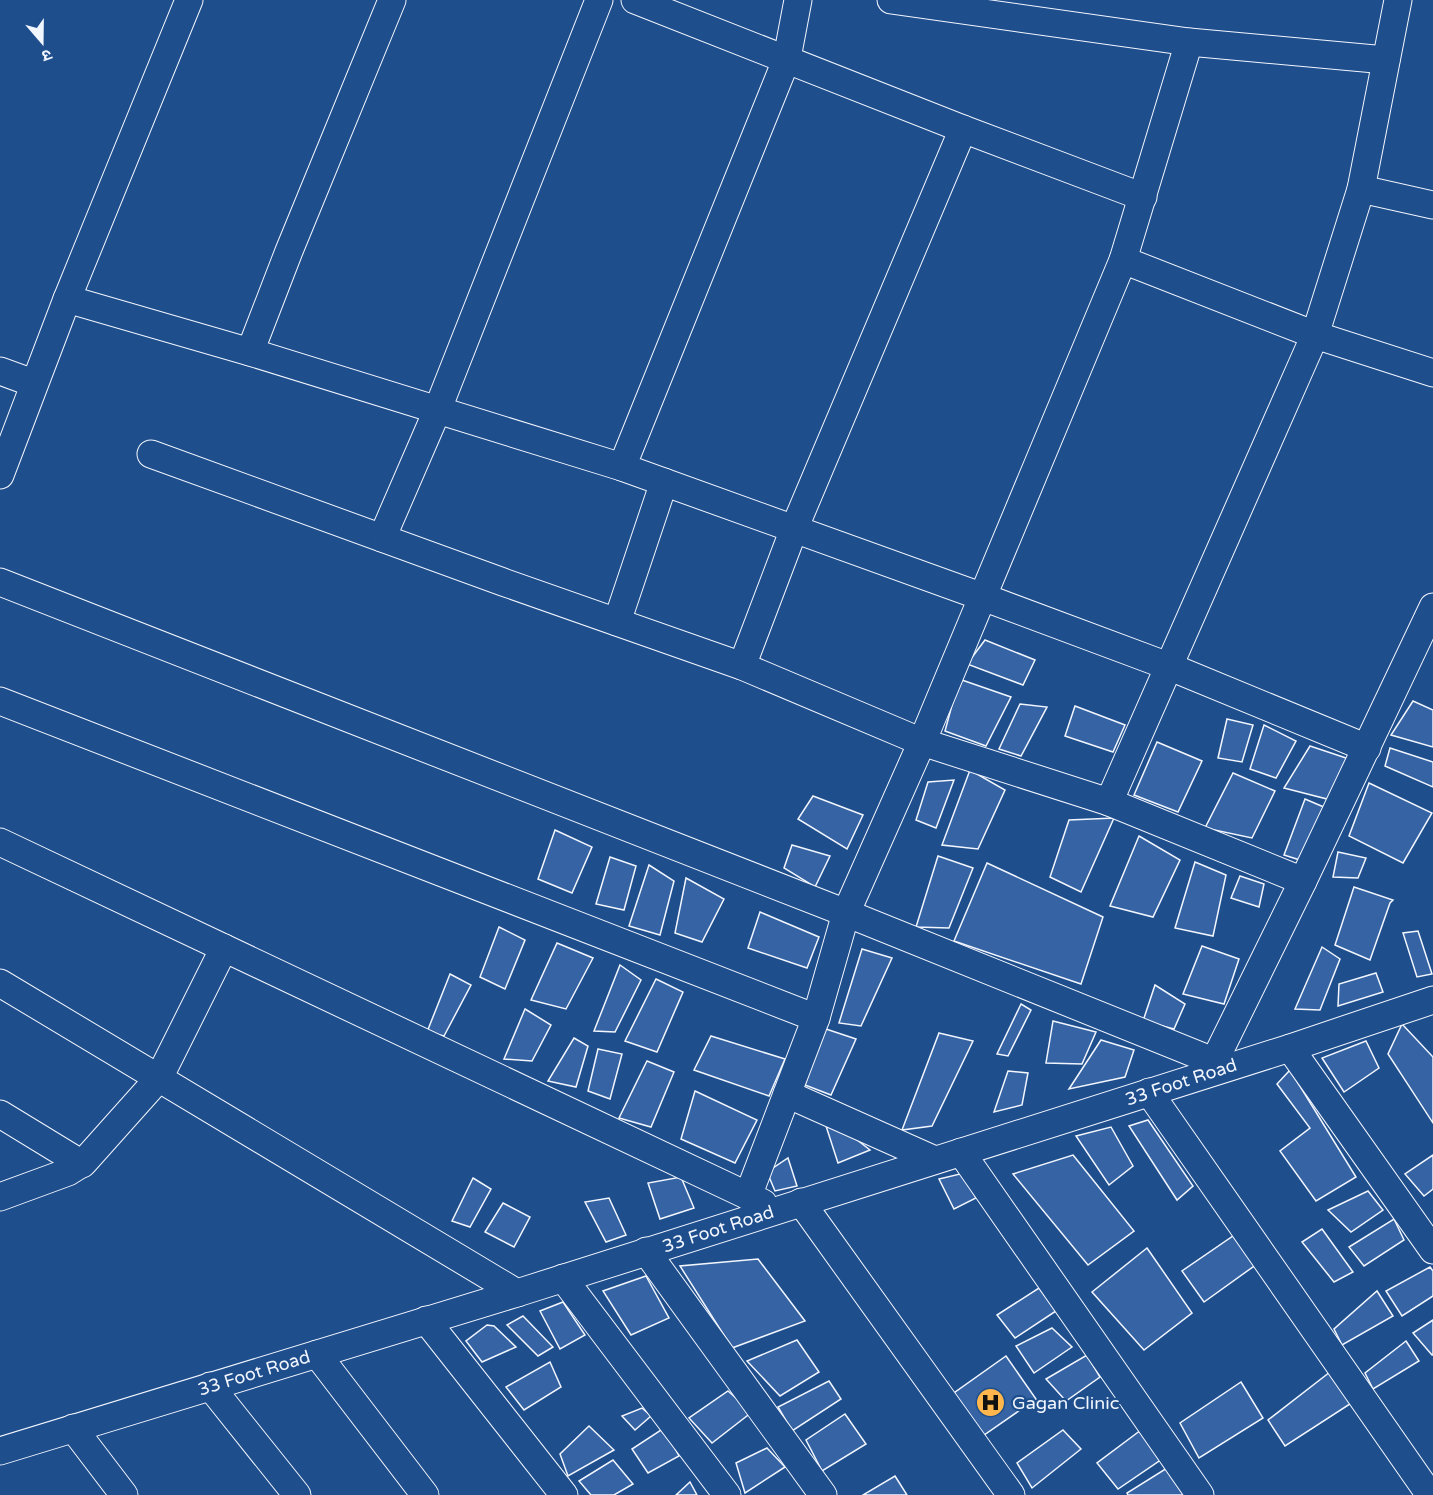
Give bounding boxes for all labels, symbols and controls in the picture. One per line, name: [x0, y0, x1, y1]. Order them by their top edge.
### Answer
north arrow: [12, 12, 72, 72]
text: उ: [38, 44, 55, 66]
street label: 33 Foot Road: [1122, 1054, 1240, 1110]
street label: 33 Foot Road: [659, 1201, 777, 1257]
street label: 33 Foot Road: [195, 1346, 313, 1400]
hospital icon: Gagan Clinic: [975, 1387, 1007, 1419]
place label: Gagan Clinic: [1012, 1392, 1119, 1414]

